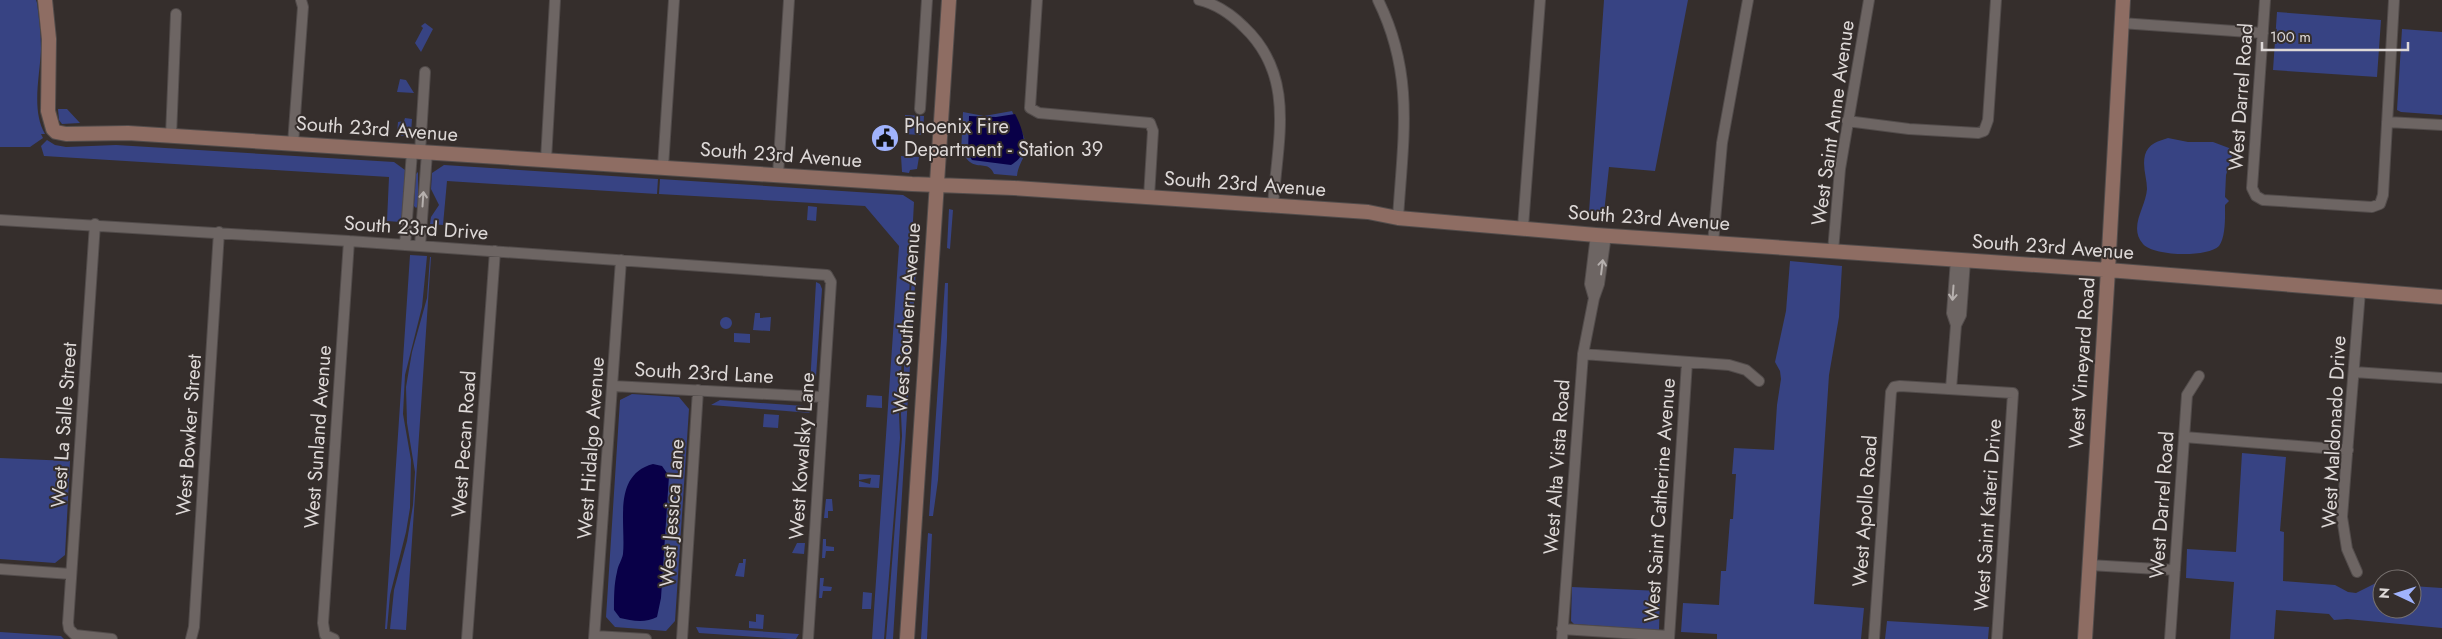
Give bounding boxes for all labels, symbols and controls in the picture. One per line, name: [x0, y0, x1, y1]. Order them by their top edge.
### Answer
street label: West Saint Anne Avenue: [1804, 18, 1862, 228]
scale bar: [2262, 20, 2408, 52]
street label: West Darrel Road: [2221, 22, 2261, 172]
text: 100 m: [2270, 26, 2311, 48]
street label: South 23rd Avenue: [295, 109, 459, 149]
place label: Phoenix Fire Department - Station 39: [904, 112, 1103, 164]
public building icon: Phoenix Fire Department - Station 39: [870, 123, 900, 153]
street label: South 23rd Avenue: [699, 135, 863, 175]
street label: South 23rd Avenue: [1163, 164, 1327, 204]
one-way arrow: [419, 191, 428, 207]
street label: South 23rd Avenue: [1567, 198, 1731, 238]
street label: South 23rd Drive: [343, 208, 489, 248]
street label: West Southern Avenue: [886, 222, 928, 414]
street label: South 23rd Avenue: [1971, 227, 2135, 267]
one-way arrow: [1597, 259, 1607, 275]
street label: West Vineyard Road: [2062, 276, 2102, 450]
one-way arrow: [1948, 284, 1958, 300]
street label: West Maldonado Drive: [2314, 335, 2354, 529]
street label: West La Salle Street: [44, 341, 84, 509]
street label: West Sunland Avenue: [297, 344, 339, 530]
street label: West Bowker Street: [169, 353, 209, 517]
street label: South 23rd Lane: [634, 355, 774, 391]
street label: West Hidalgo Avenue: [570, 356, 612, 540]
street label: West Pecan Road: [444, 370, 484, 518]
street label: West Kowalsky Lane: [782, 371, 822, 541]
street label: West Saint Catherine Avenue: [1637, 377, 1683, 623]
street label: West Alta Vista Road: [1536, 378, 1578, 556]
street label: West Saint Kateri Drive: [1967, 418, 2009, 612]
street label: West Darrel Road: [2142, 430, 2182, 580]
street label: West Apollo Road: [1845, 434, 1885, 588]
street label: West Jessica Lane: [652, 438, 692, 588]
north arrow: [2372, 569, 2422, 619]
text: N: [2374, 587, 2394, 599]

